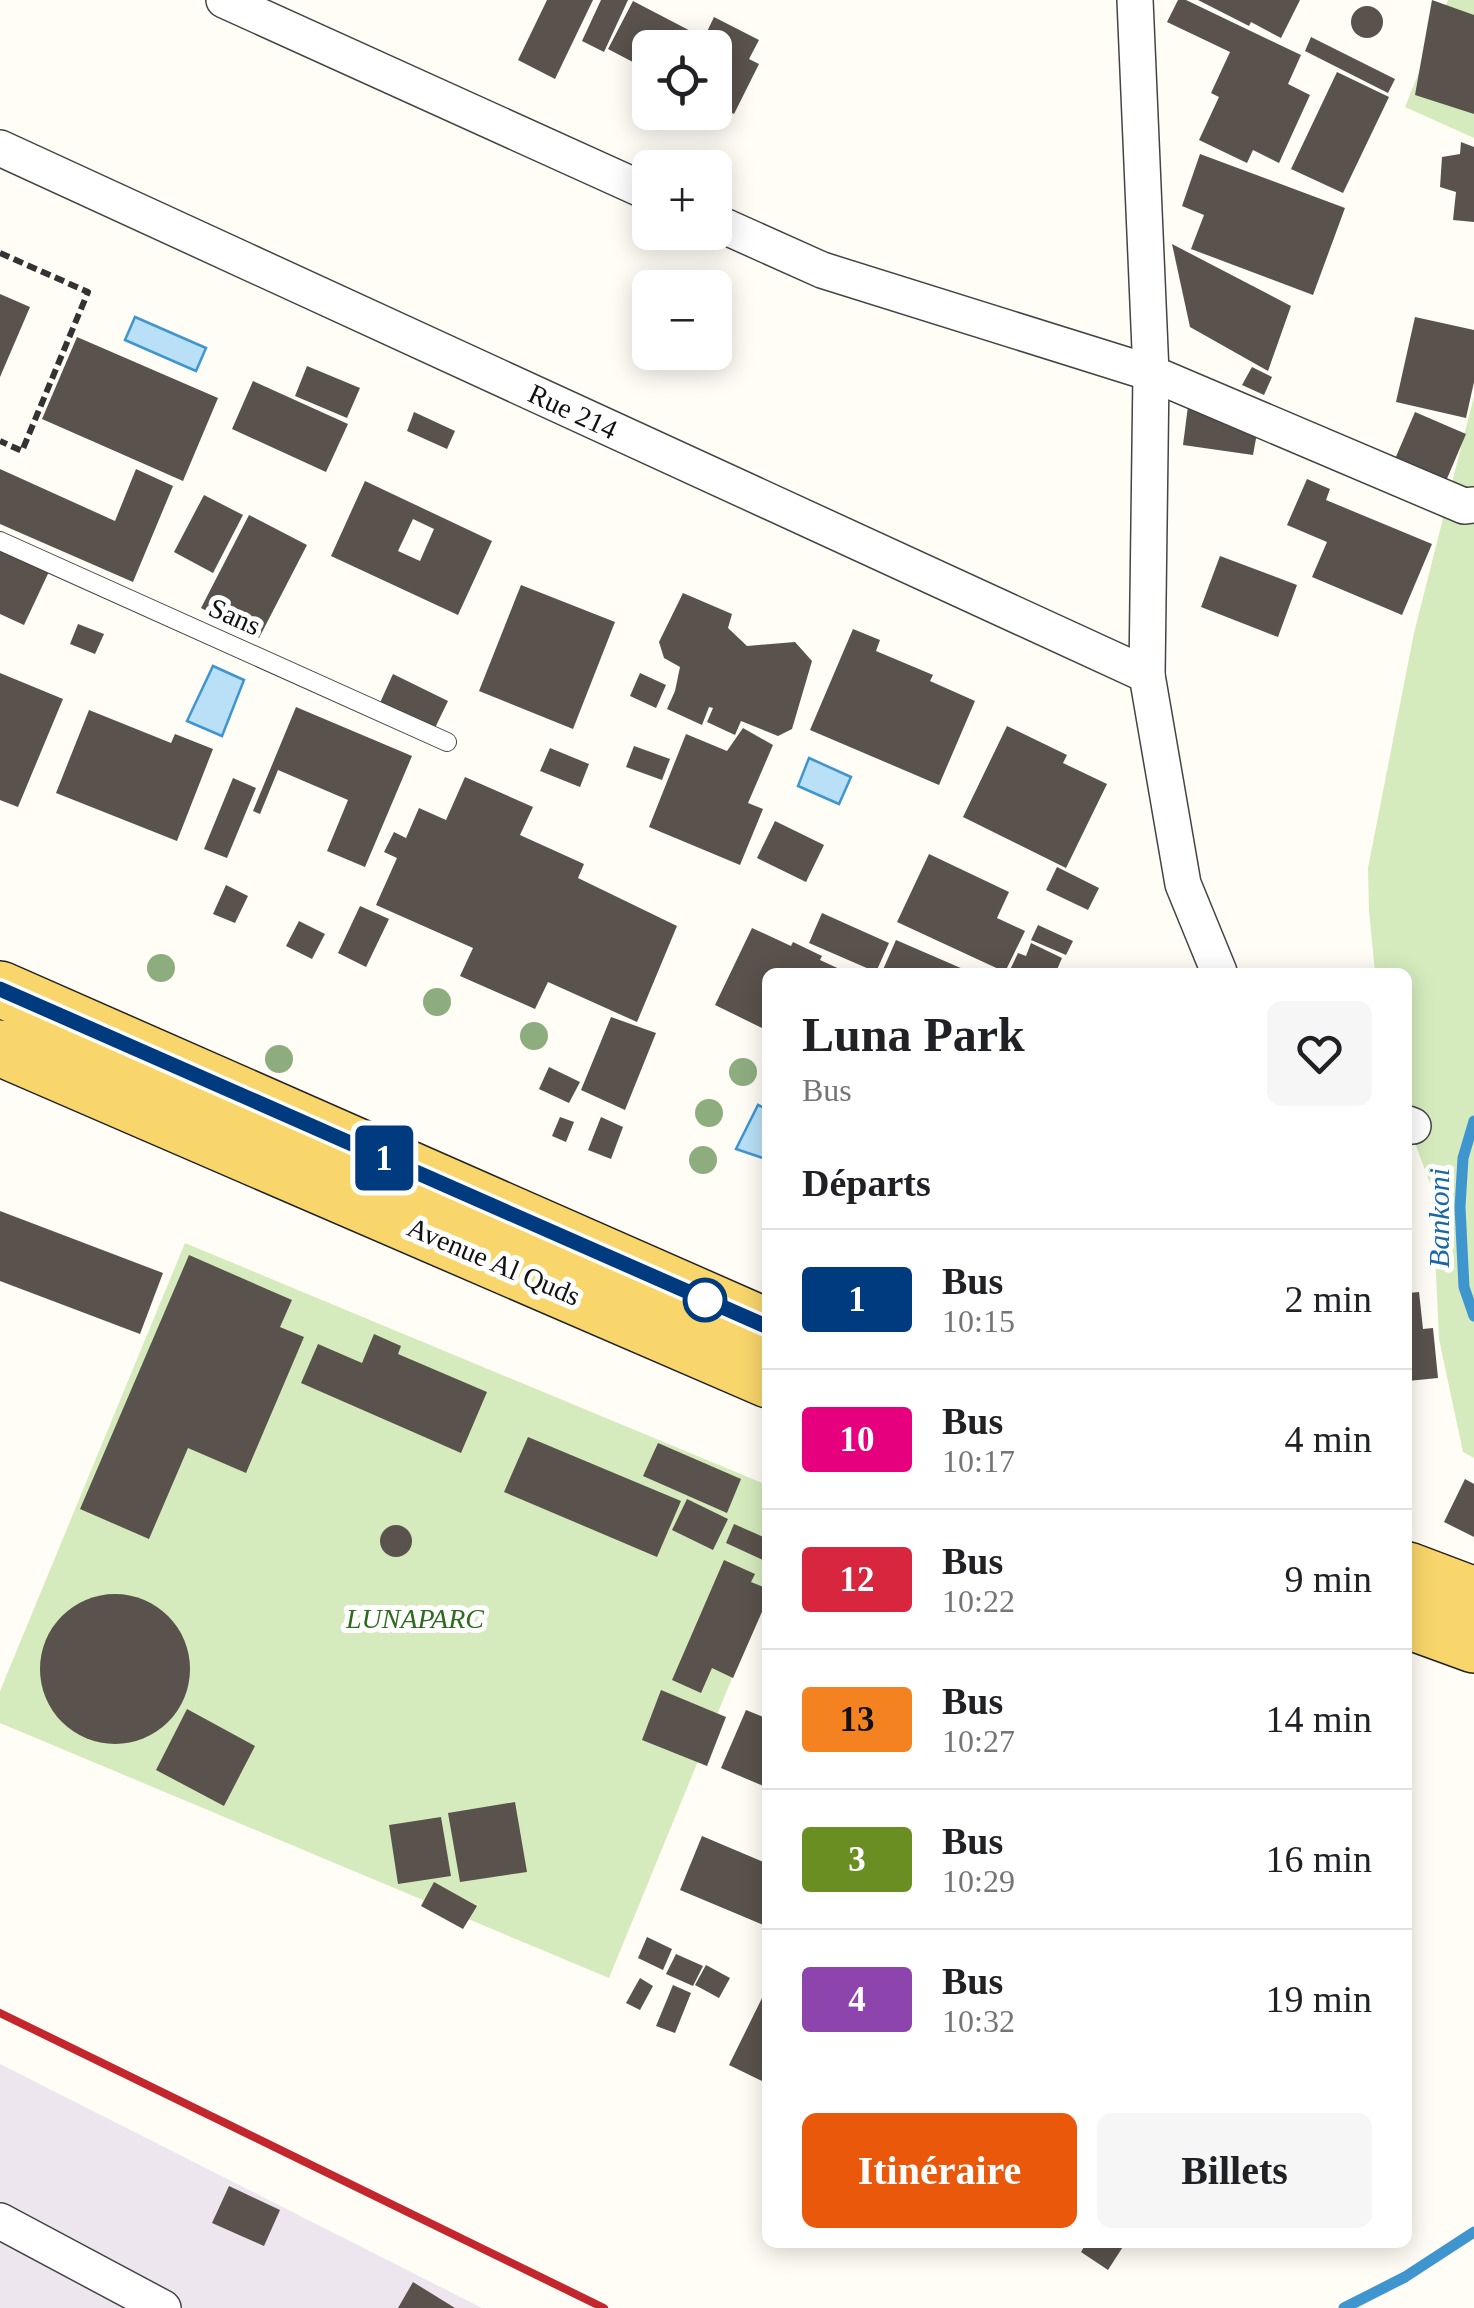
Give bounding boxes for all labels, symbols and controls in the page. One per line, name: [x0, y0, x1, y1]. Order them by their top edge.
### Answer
map controls: [632, 30, 732, 370]
button: locate: [632, 30, 732, 130]
button: +: [632, 150, 732, 250]
button: −: [632, 270, 732, 370]
street label: Rue 214: [524, 378, 622, 445]
street label: Sans: [204, 592, 265, 641]
button: heart: [1267, 1001, 1372, 1106]
text: Luna Park: [802, 1008, 1025, 1061]
text: Bus: [802, 1072, 852, 1108]
line badge: 1: [352, 1126, 416, 1190]
text: 1: [375, 1139, 393, 1178]
text: Départs: [802, 1162, 931, 1204]
water label: Bankoni: [1422, 1168, 1455, 1268]
street label: Avenue Al Quds: [403, 1211, 585, 1312]
text: Bus: [942, 1260, 1003, 1302]
text: 2 min: [1284, 1278, 1372, 1320]
unlabelled marker: [684, 1279, 726, 1321]
text: 1: [848, 1280, 866, 1319]
text: 10:15: [942, 1303, 1015, 1339]
text: Bus: [942, 1400, 1003, 1442]
text: 4 min: [1284, 1418, 1372, 1460]
text: 10: [840, 1420, 875, 1459]
text: 10:17: [942, 1443, 1015, 1479]
text: Bus: [942, 1540, 1003, 1582]
text: 9 min: [1284, 1558, 1372, 1600]
text: 12: [840, 1560, 875, 1599]
text: 10:22: [942, 1583, 1015, 1619]
park label: LUNAPARC: [345, 1603, 484, 1634]
text: Bus: [942, 1680, 1003, 1722]
text: 14 min: [1265, 1698, 1372, 1740]
text: 13: [840, 1700, 875, 1739]
text: 10:27: [942, 1723, 1015, 1759]
text: Bus: [942, 1820, 1003, 1862]
text: 16 min: [1265, 1838, 1372, 1880]
text: 3: [848, 1840, 866, 1879]
text: 10:29: [942, 1863, 1015, 1899]
text: Bus: [942, 1960, 1003, 2002]
text: 19 min: [1265, 1978, 1372, 2020]
text: 4: [848, 1980, 866, 2019]
text: 10:32: [942, 2003, 1015, 2039]
button: Itinéraire: [802, 2113, 1077, 2228]
button: Billets: [1097, 2113, 1372, 2228]

